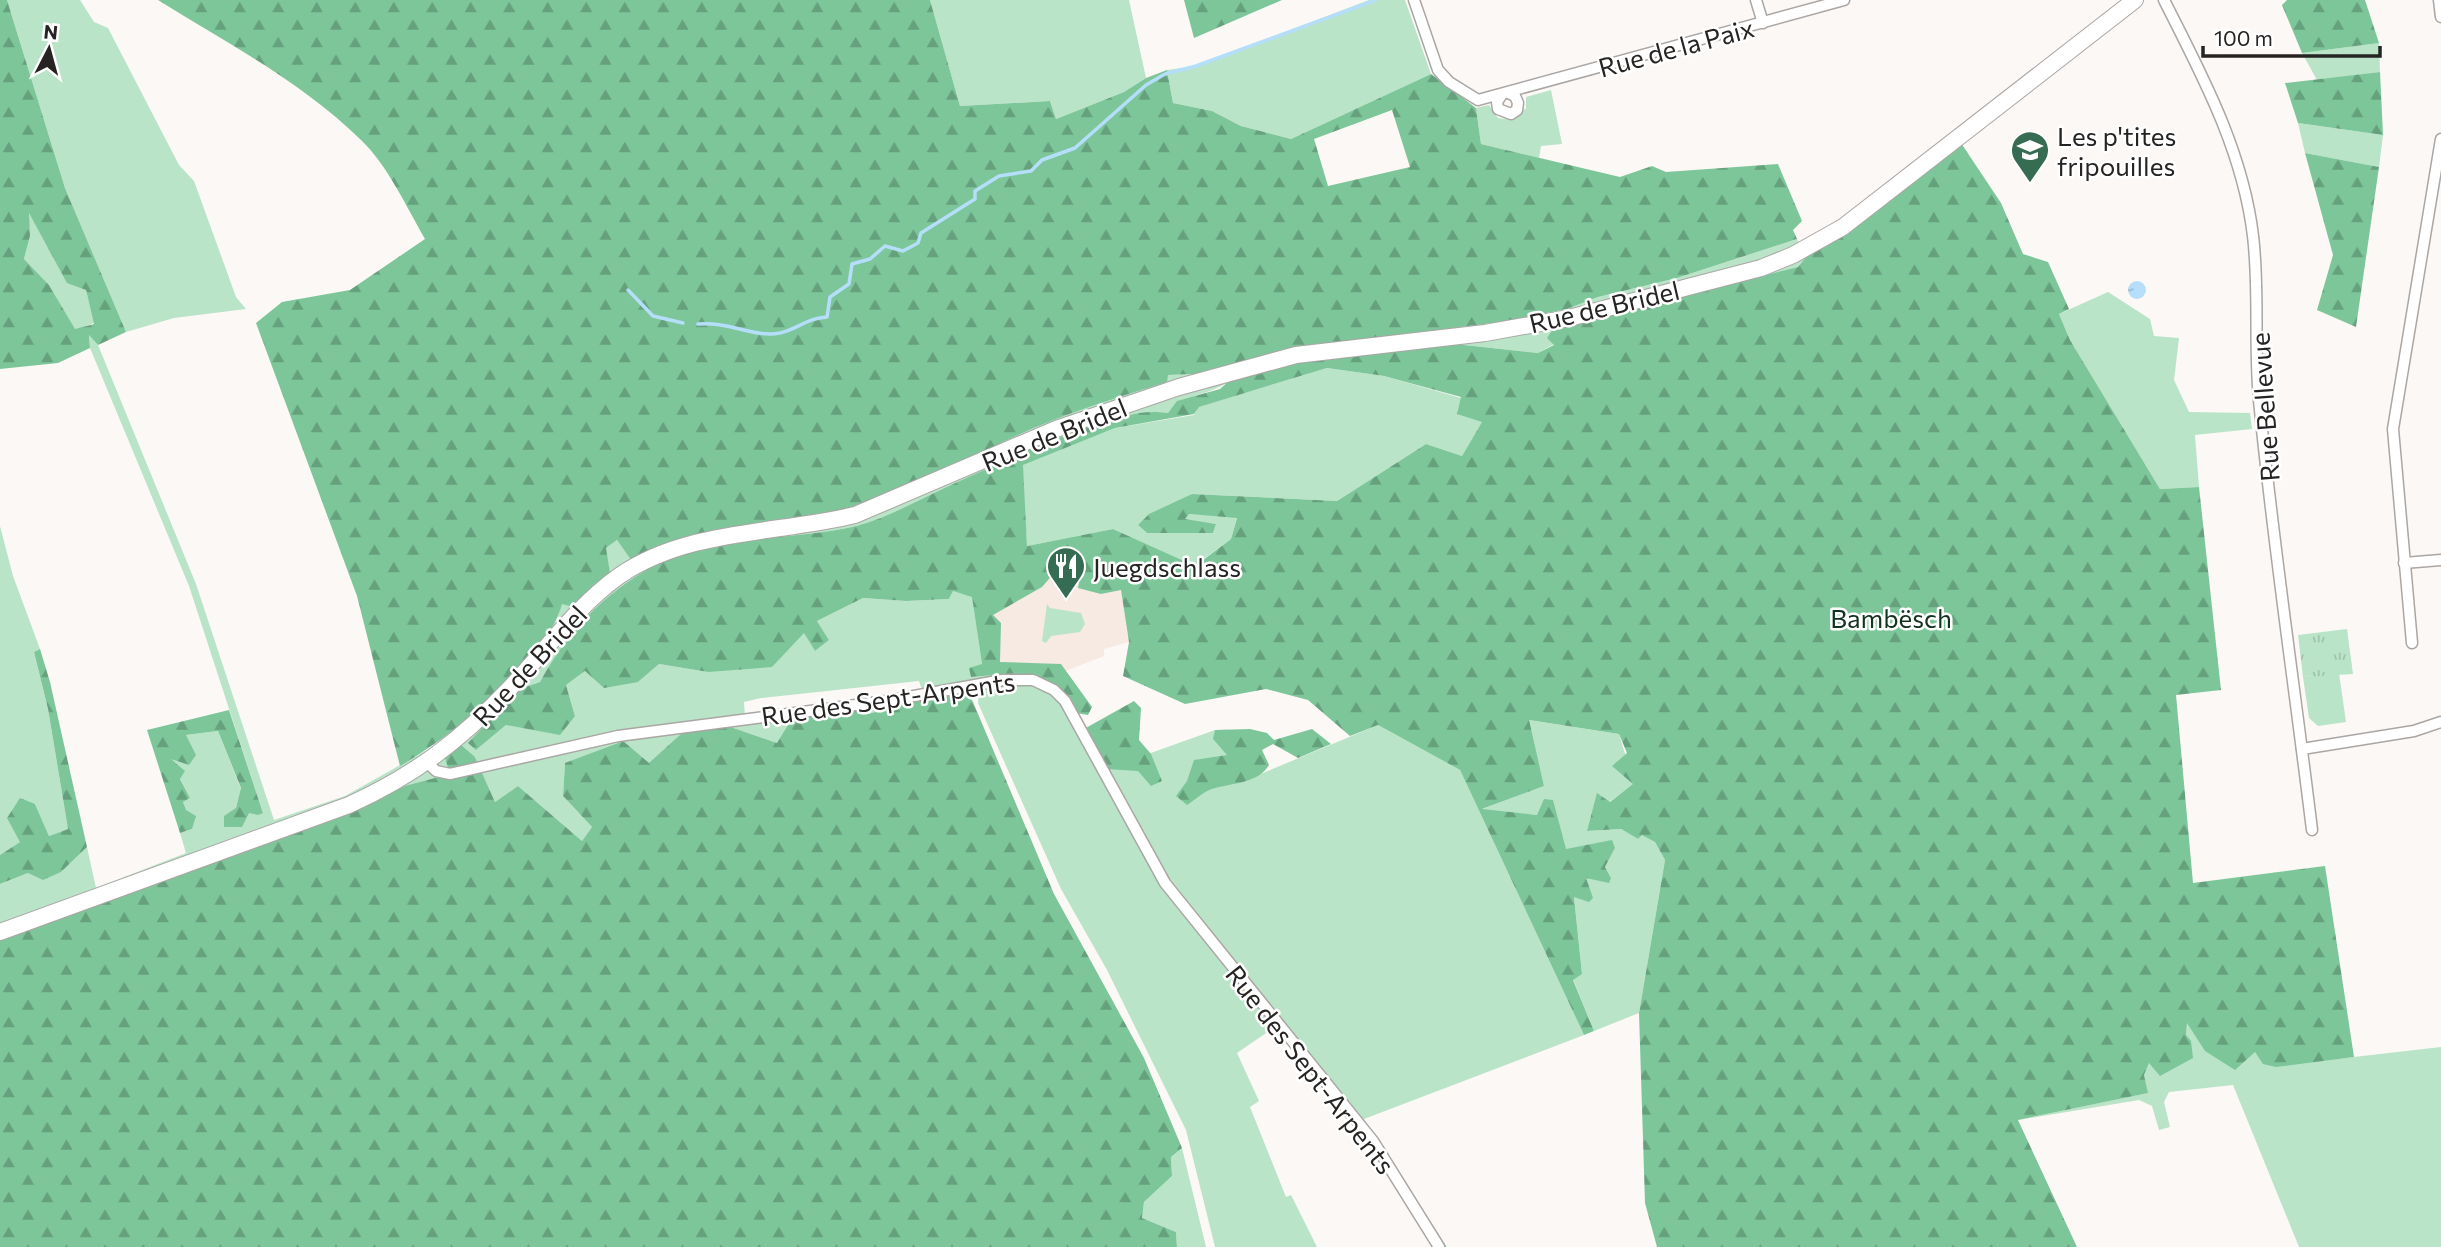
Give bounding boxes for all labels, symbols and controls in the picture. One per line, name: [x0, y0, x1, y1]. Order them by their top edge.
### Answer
street label: Rue de la Paix: [1595, 11, 1757, 83]
north arrow: [14, 14, 84, 84]
scale bar: [2203, 14, 2380, 58]
text: N: [43, 19, 59, 44]
text: 100 m: [2214, 25, 2273, 50]
place label: Les p'tites fripouilles: [2057, 120, 2176, 181]
school or university icon: Les p'tites fripouilles: [2009, 129, 2051, 184]
street label: Rue de Bridel: [1526, 274, 1682, 338]
street label: Rue Bellevue: [2243, 332, 2285, 482]
street label: Rue de Bridel: [977, 391, 1131, 477]
restaurant icon: Juegdschlass: [1045, 545, 1087, 600]
place label: Juegdschlass: [1093, 551, 1241, 582]
street label: Rue de Bridel: [465, 598, 593, 732]
park label: Bambësch: [1830, 602, 1952, 633]
street label: Rue des Sept-Arpents: [759, 665, 1017, 731]
street label: Rue des Sept-Arpents: [1220, 959, 1402, 1179]

